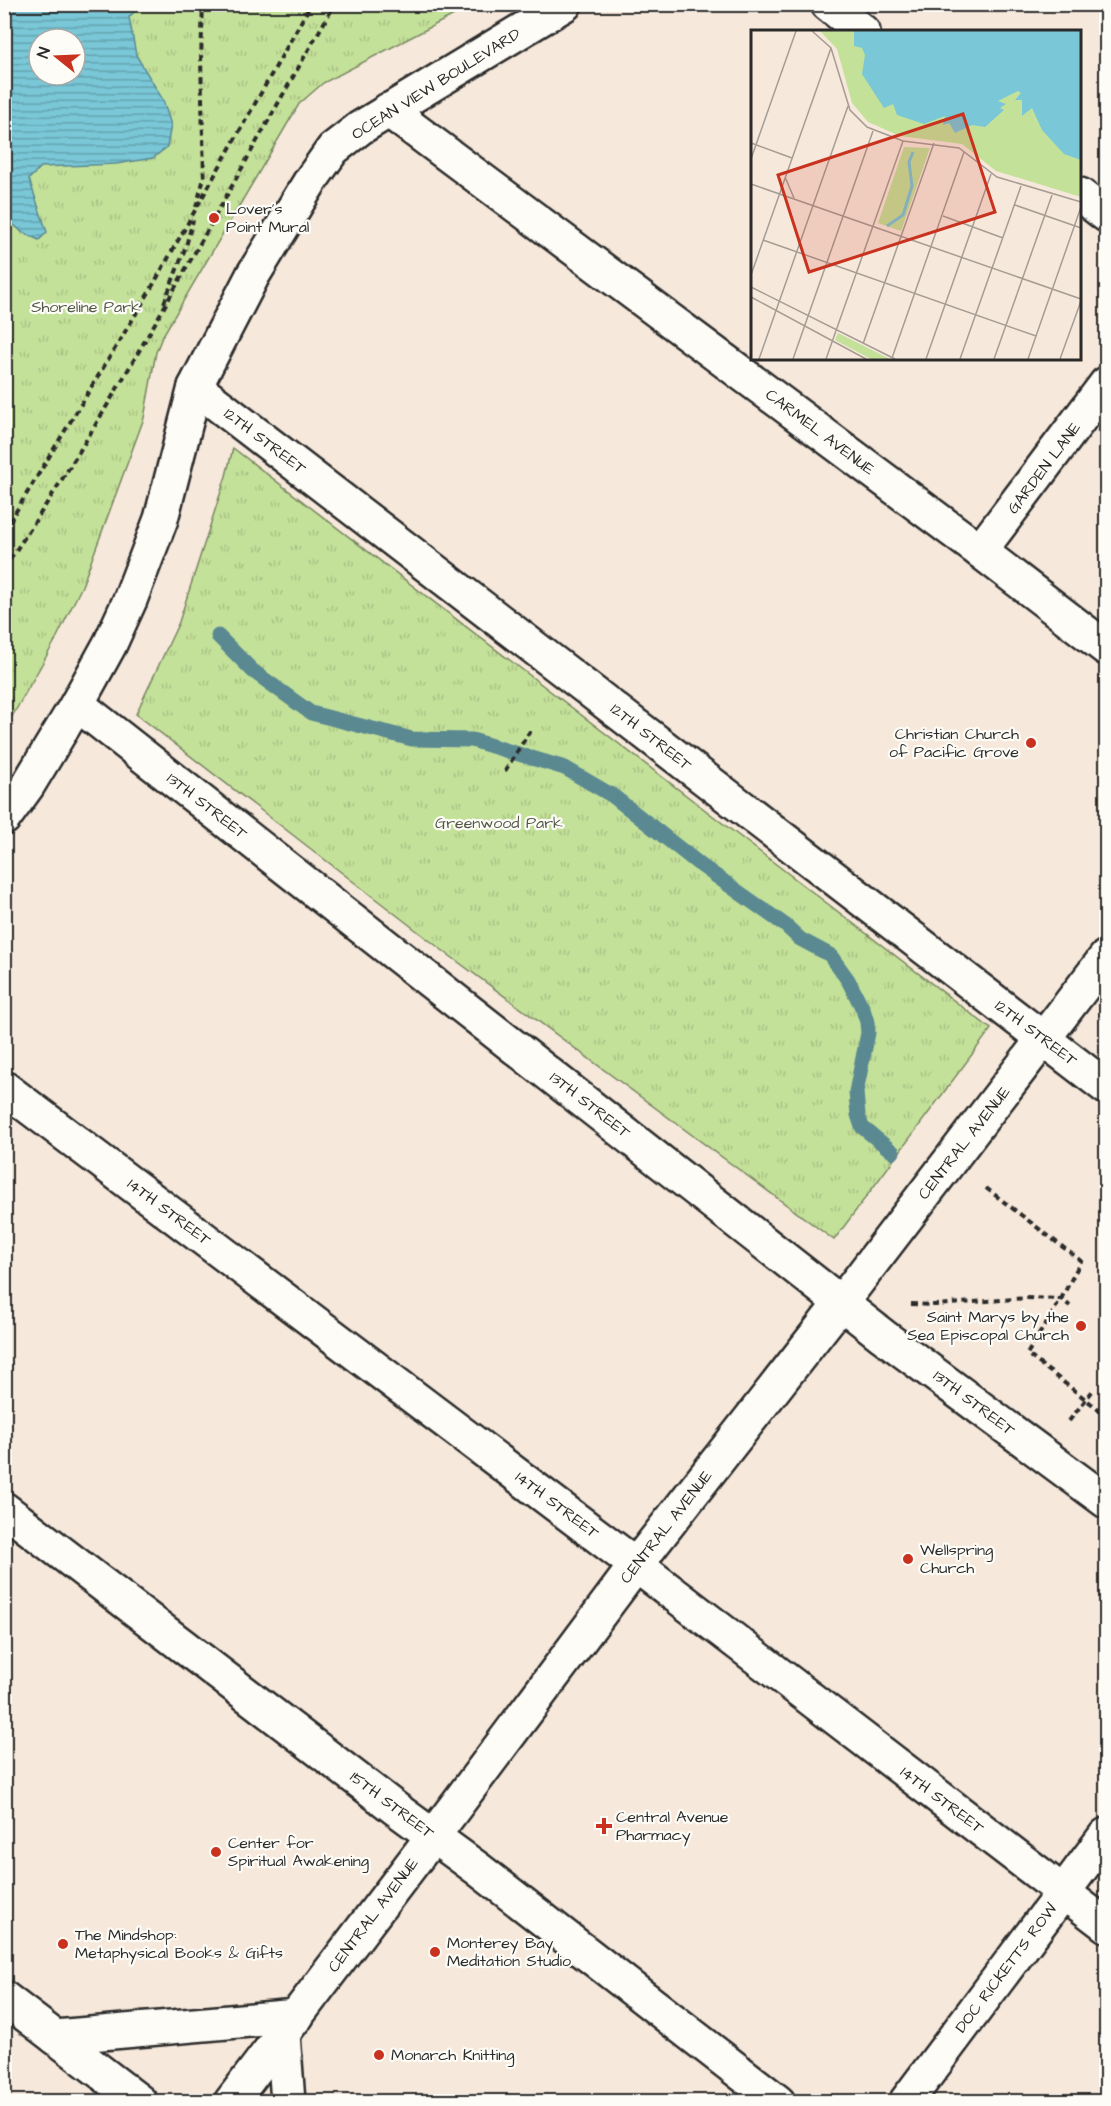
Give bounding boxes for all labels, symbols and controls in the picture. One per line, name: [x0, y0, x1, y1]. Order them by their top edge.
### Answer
street label: OCEAN VIEW BOULEVARD: [347, 23, 525, 145]
north arrow: [27, 27, 87, 87]
inset map: [751, 30, 1081, 360]
text: N: [32, 45, 56, 61]
place label: Lover's Point Mural: [226, 198, 309, 238]
marker: Lover's Point Mural: [207, 211, 221, 225]
park label: Shoreline Park: [31, 296, 141, 318]
street label: CARMEL AVENUE: [761, 384, 880, 481]
street label: 12TH STREET: [219, 403, 311, 479]
street label: GARDEN LANE: [1002, 417, 1086, 518]
street label: 12TH STREET: [606, 698, 696, 776]
place label: Christian Church of Pacific Grove: [889, 723, 1019, 763]
marker: Christian Church of Pacific Grove: [1024, 736, 1038, 750]
street label: 13TH STREET: [162, 768, 252, 844]
park label: Greenwood Park: [435, 812, 563, 834]
street label: 12TH STREET: [990, 995, 1082, 1071]
street label: 13TH STREET: [545, 1067, 635, 1143]
street label: CENTRAL AVENUE: [913, 1081, 1016, 1204]
street label: 14TH STREET: [123, 1173, 215, 1251]
place label: Saint Marys by the Sea Episcopal Church: [907, 1306, 1069, 1346]
marker: Saint Marys by the Sea Episcopal Church: [1074, 1319, 1088, 1333]
street label: 13TH STREET: [929, 1365, 1019, 1441]
street label: CENTRAL AVENUE: [615, 1465, 718, 1588]
street label: 14TH STREET: [511, 1466, 603, 1544]
place label: Wellspring Church: [920, 1539, 993, 1579]
marker: Wellspring Church: [901, 1552, 915, 1566]
street label: 14TH STREET: [896, 1761, 988, 1839]
street label: 15TH STREET: [345, 1766, 439, 1844]
place label: Central Avenue Pharmacy: [616, 1806, 729, 1847]
marker: Central Avenue Pharmacy: [597, 1819, 611, 1833]
place label: Center for Spiritual Awakening: [228, 1832, 369, 1873]
marker: Center for Spiritual Awakening: [209, 1845, 223, 1859]
street label: CENTRAL AVENUE: [323, 1853, 424, 1977]
street label: DOC RICKETTS ROW: [950, 1899, 1062, 2037]
place label: The Mindshop: Metaphysical Books & Gifts: [75, 1924, 283, 1965]
place label: Monterey Bay Meditation Studio: [447, 1932, 571, 1972]
marker: The Mindshop: Metaphysical Books & Gifts: [56, 1937, 70, 1951]
marker: Monterey Bay Meditation Studio: [428, 1945, 442, 1959]
place label: Monarch Knitting: [391, 2044, 514, 2067]
marker: Monarch Knitting: [372, 2048, 386, 2062]

